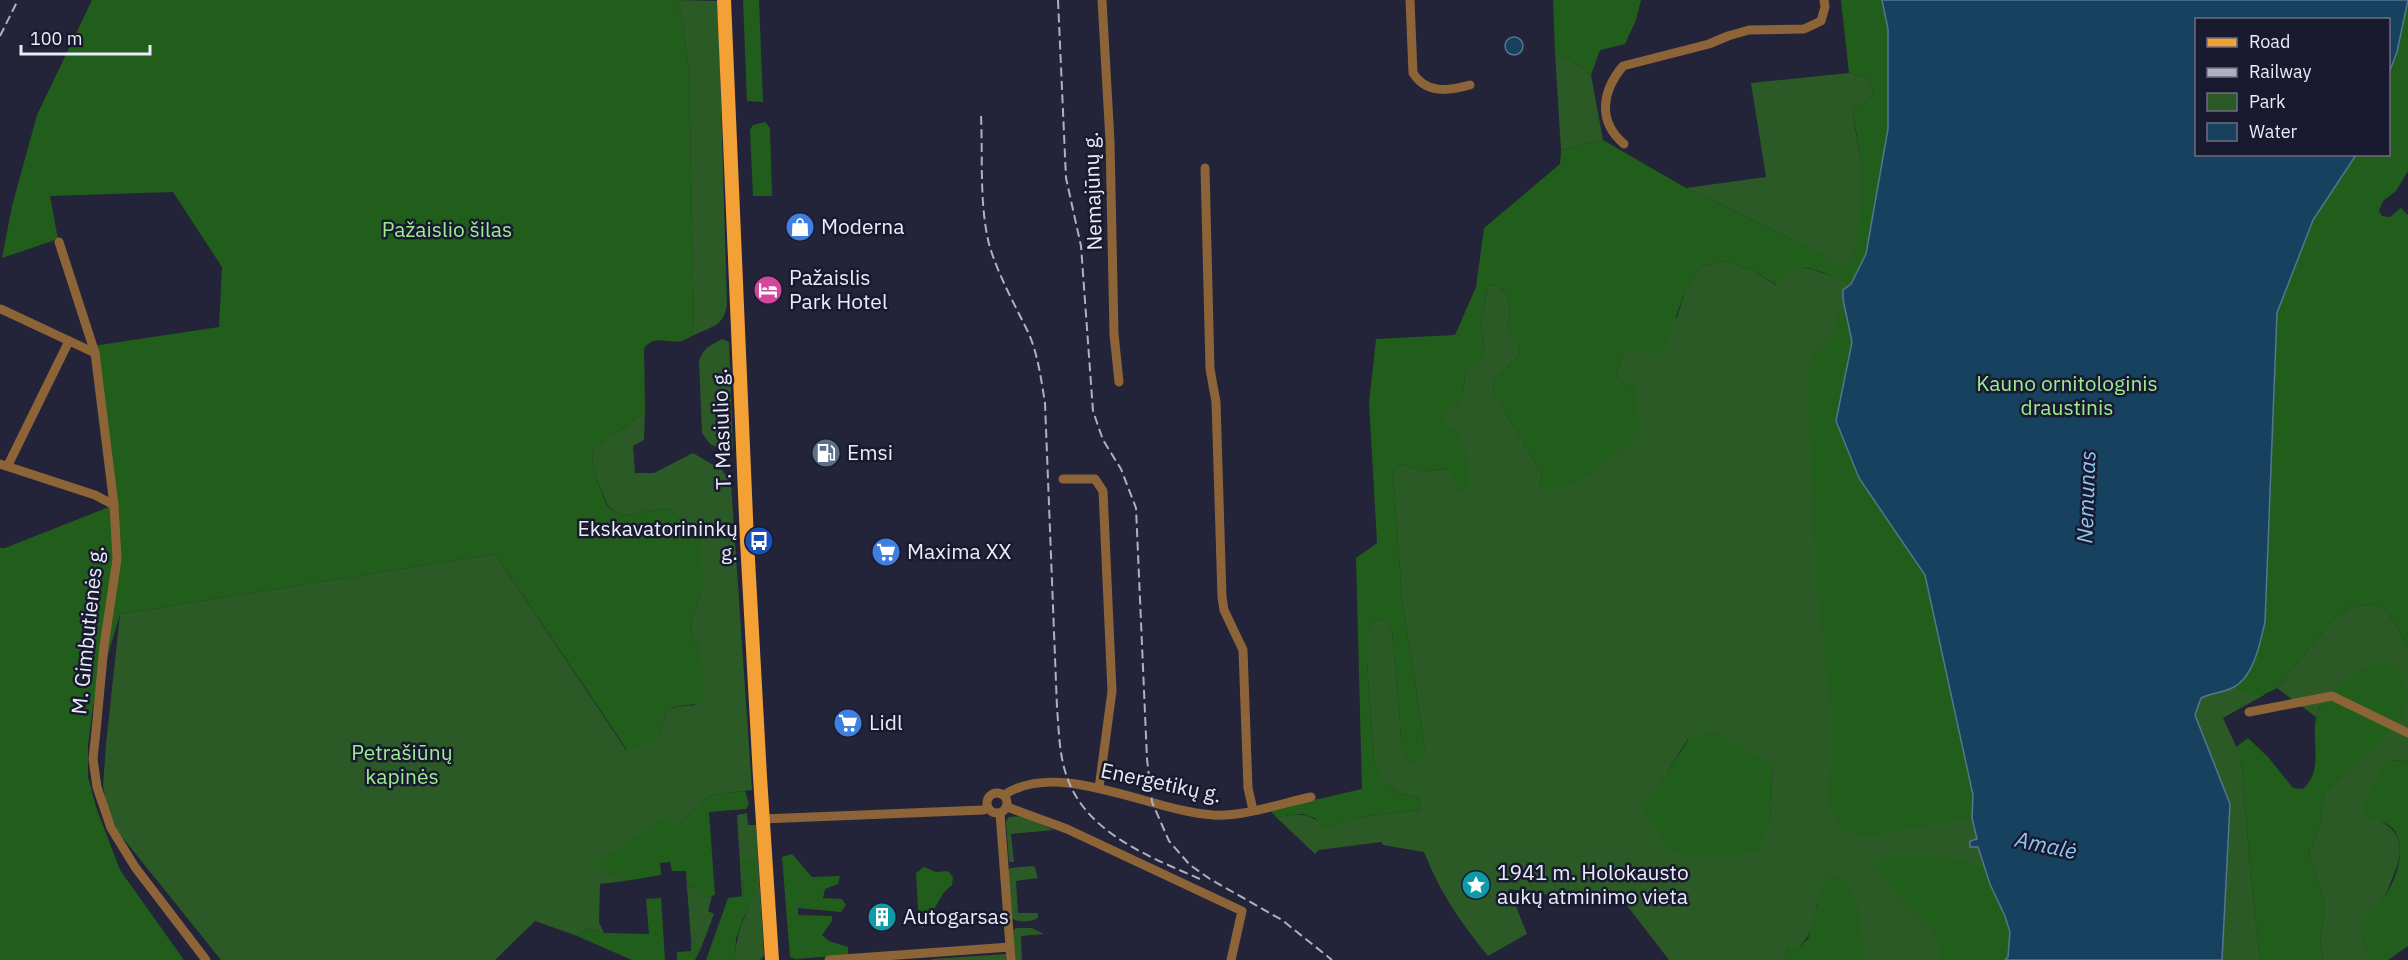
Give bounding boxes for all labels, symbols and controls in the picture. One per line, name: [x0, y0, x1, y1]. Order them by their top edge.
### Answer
scale bar: [21, 18, 150, 56]
legend: [2195, 18, 2390, 156]
text: 100 m: [30, 27, 82, 50]
text: Road: [2249, 30, 2290, 53]
text: Railway: [2249, 60, 2311, 83]
text: Park: [2249, 90, 2286, 113]
text: Water: [2249, 120, 2298, 143]
street label: Nemajūnų g.: [1076, 131, 1108, 251]
shop icon: Moderna: [784, 211, 816, 243]
place label: Moderna: [821, 212, 904, 240]
park label: Pažaislio šilas: [382, 215, 512, 243]
place label: Pažaislis Park Hotel: [789, 263, 888, 315]
hotel icon: Pažaislis Park Hotel: [752, 274, 784, 306]
street label: T. Masiulio g.: [705, 368, 737, 490]
park label: Kauno ornitologinis draustinis: [1976, 369, 2158, 421]
fuel station icon: Emsi: [810, 437, 842, 469]
place label: Emsi: [847, 438, 893, 466]
water label: Nemunas: [2069, 450, 2102, 544]
place label: Ekskavatorininkų g.: [577, 514, 738, 566]
bus stop icon: Ekskavatorininkų g.: [743, 525, 775, 557]
supermarket icon: Maxima XX: [870, 536, 902, 568]
place label: Maxima XX: [907, 537, 1012, 565]
street label: M. Gimbutienės g.: [64, 544, 110, 716]
supermarket icon: Lidl: [832, 707, 864, 739]
place label: Lidl: [869, 708, 903, 736]
park label: Petrašiūnų kapinės: [351, 738, 453, 790]
street label: Energetikų g.: [1098, 756, 1224, 808]
water label: Amalė: [2012, 824, 2080, 865]
place label: 1941 m. Holokausto aukų atminimo vieta: [1497, 858, 1689, 910]
place icon: 1941 m. Holokausto aukų atminimo vieta: [1460, 869, 1492, 901]
building icon: Autogarsas: [866, 901, 898, 933]
place label: Autogarsas: [903, 902, 1009, 930]

